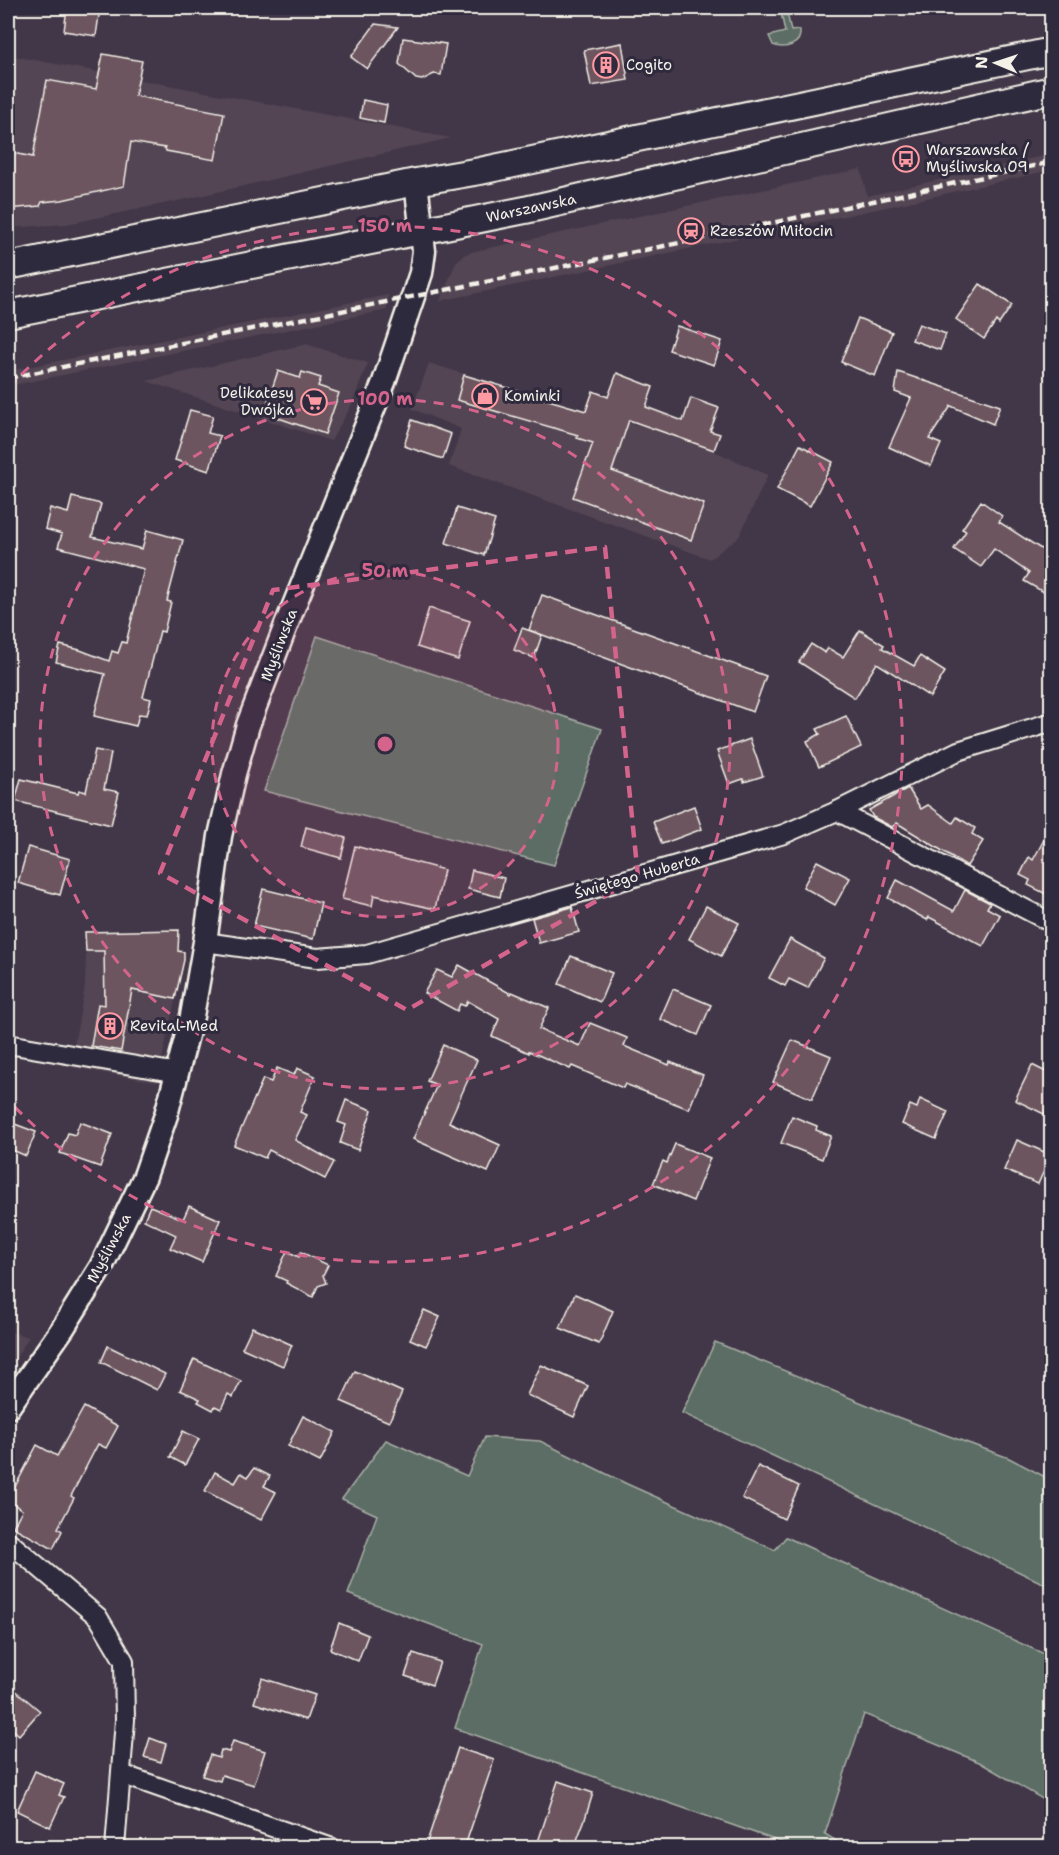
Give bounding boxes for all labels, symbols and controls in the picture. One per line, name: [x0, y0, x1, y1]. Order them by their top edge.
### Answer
north arrow: [966, 33, 1026, 93]
building icon: Cogito: [591, 50, 621, 80]
place label: Cogito: [626, 55, 672, 75]
text: N: [971, 56, 992, 69]
place label: Warszawska / Myśliwska 09: [926, 140, 1030, 177]
bus stop icon: Warszawska / Myśliwska 09: [891, 144, 921, 174]
street label: Warszawska: [484, 189, 579, 227]
text: 150 m: [358, 214, 413, 238]
station icon: Rzeszów Miłocin: [676, 216, 706, 246]
place label: Rzeszów Miłocin: [710, 221, 833, 241]
shop icon: Kominki: [470, 381, 500, 411]
place label: Delikatesy Dwójka: [220, 383, 295, 420]
place label: Kominki: [504, 386, 561, 406]
supermarket icon: Delikatesy Dwójka: [299, 387, 329, 417]
text: 100 m: [357, 387, 413, 411]
text: 50 m: [362, 559, 409, 583]
street label: Myśliwska: [256, 605, 302, 684]
centre of rings: [375, 734, 395, 754]
street label: Świętego Huberta: [572, 847, 703, 903]
building icon: Revital-Med: [95, 1011, 125, 1041]
place label: Revital-Med: [130, 1016, 218, 1036]
street label: Myśliwska: [82, 1209, 136, 1286]

